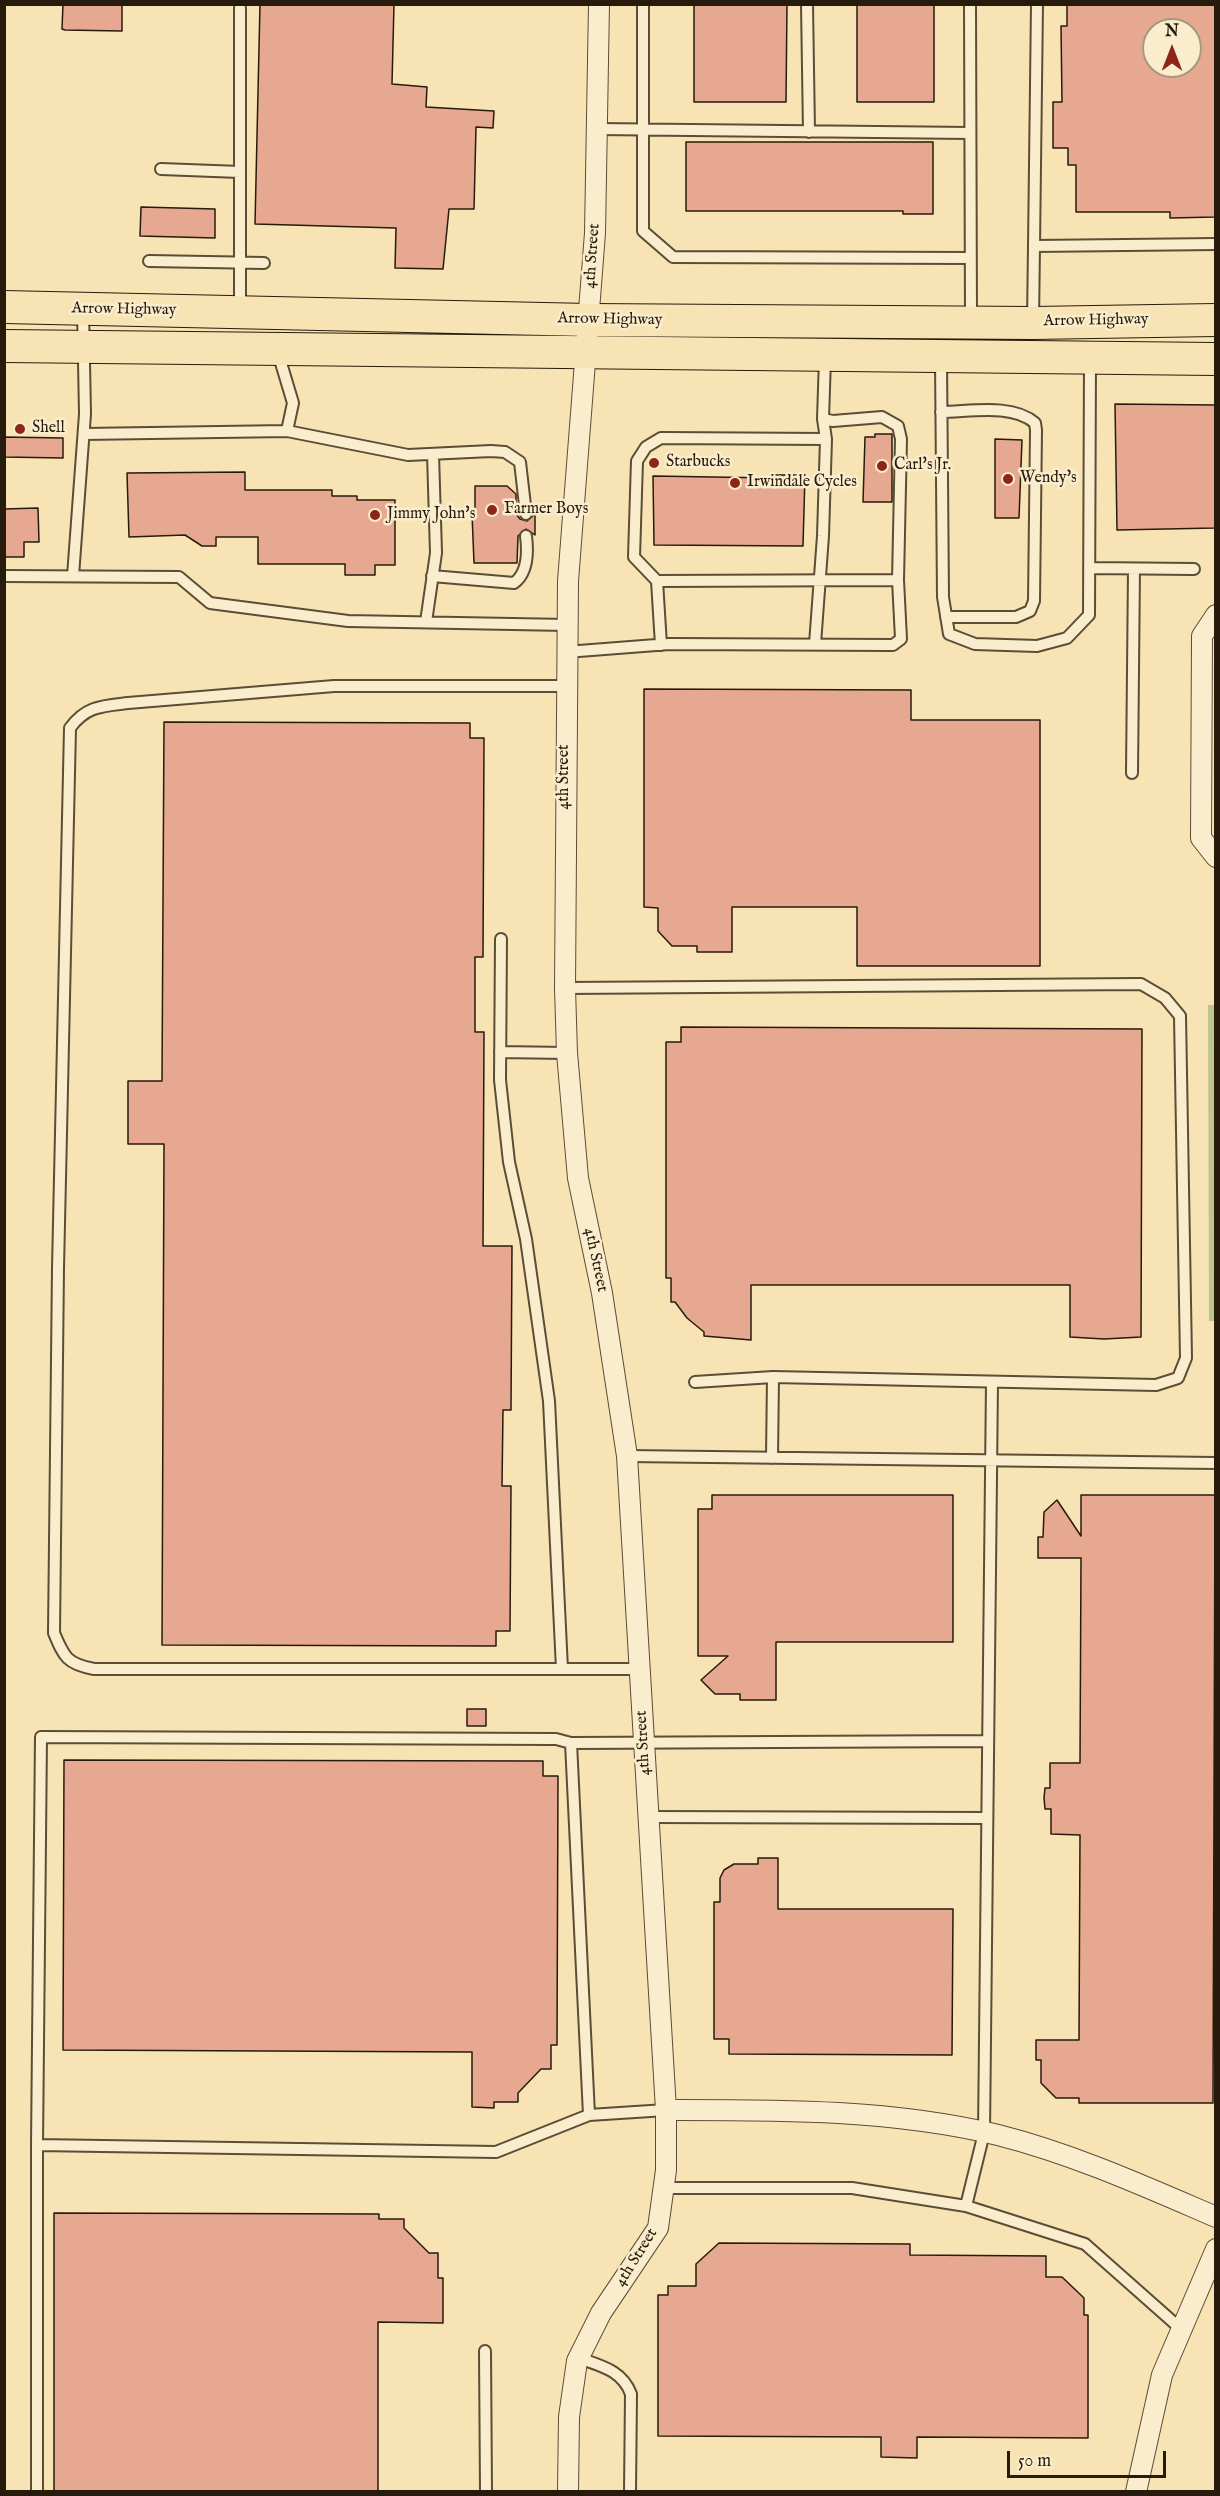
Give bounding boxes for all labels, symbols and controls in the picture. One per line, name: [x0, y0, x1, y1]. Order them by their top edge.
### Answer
north arrow: [1142, 18, 1202, 78]
text: N: [1165, 22, 1179, 42]
street label: 4th Street: [581, 223, 605, 289]
street label: Arrow Highway: [71, 299, 177, 321]
street label: Arrow Highway: [557, 309, 663, 331]
street label: Arrow Highway: [1043, 310, 1149, 332]
place label: Shell: [32, 419, 65, 439]
marker: Shell: [13, 422, 27, 436]
place label: Starbucks: [666, 453, 730, 473]
marker: Starbucks: [647, 456, 661, 470]
place label: Carl's Jr.: [894, 456, 951, 476]
marker: Carl's Jr.: [875, 459, 889, 473]
place label: Wendy's: [1020, 469, 1077, 489]
marker: Wendy's: [1001, 472, 1015, 486]
place label: Irwindale Cycles: [747, 473, 857, 493]
marker: Irwindale Cycles: [728, 476, 742, 490]
place label: Farmer Boys: [504, 500, 588, 520]
marker: Farmer Boys: [485, 503, 499, 517]
place label: Jimmy John's: [387, 505, 475, 525]
marker: Jimmy John's: [368, 508, 382, 522]
street label: 4th Street: [555, 744, 575, 810]
street label: 4th Street: [579, 1226, 611, 1294]
street label: 4th Street: [633, 1710, 655, 1776]
street label: 4th Street: [612, 2225, 662, 2291]
scale bar: [1010, 2439, 1169, 2477]
text: 50 m: [1018, 2450, 1051, 2473]

